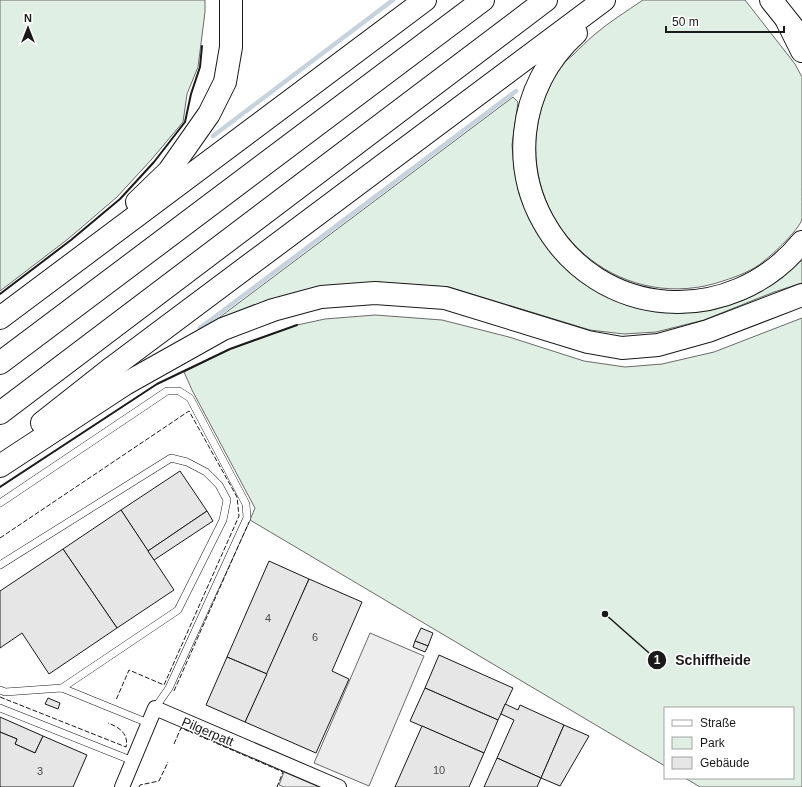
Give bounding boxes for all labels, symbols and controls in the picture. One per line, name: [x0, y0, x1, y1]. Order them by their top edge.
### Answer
north arrow: [8, 8, 48, 48]
scale bar: [666, 8, 784, 34]
text: N: [24, 12, 32, 24]
text: 50 m: [672, 15, 699, 29]
house number: 4: [265, 612, 271, 624]
house number: 6: [312, 631, 318, 643]
callout: Schiffheide: [647, 647, 759, 673]
text: Schiffheide: [675, 652, 751, 668]
text: 1: [654, 653, 661, 667]
legend: [664, 707, 794, 779]
street label: Pilgerpatt: [180, 714, 236, 749]
text: Straße: [700, 716, 736, 730]
text: Park: [700, 736, 726, 750]
text: Gebäude: [700, 756, 750, 770]
house number: 10: [433, 764, 445, 776]
house number: 3: [37, 765, 43, 777]

